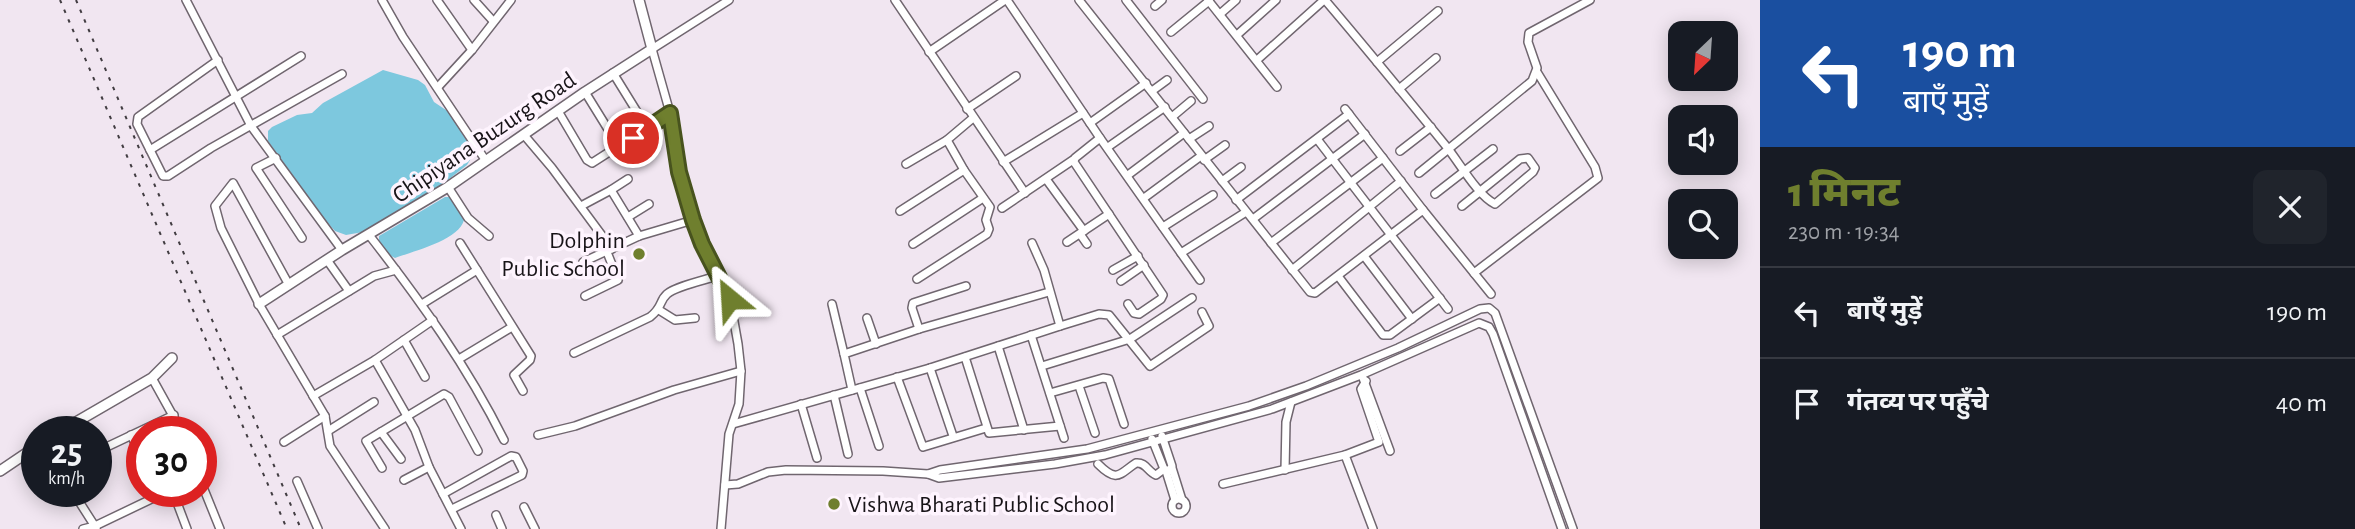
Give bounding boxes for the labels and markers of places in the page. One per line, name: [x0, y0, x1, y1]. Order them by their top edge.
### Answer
pin: [603, 108, 663, 168]
place label: Dolphin Public School: [501, 229, 625, 281]
marker: Dolphin Public School: [631, 246, 647, 262]
place label: Vishwa Bharati Public School: [848, 493, 1115, 517]
marker: Vishwa Bharati Public School: [826, 496, 842, 512]

